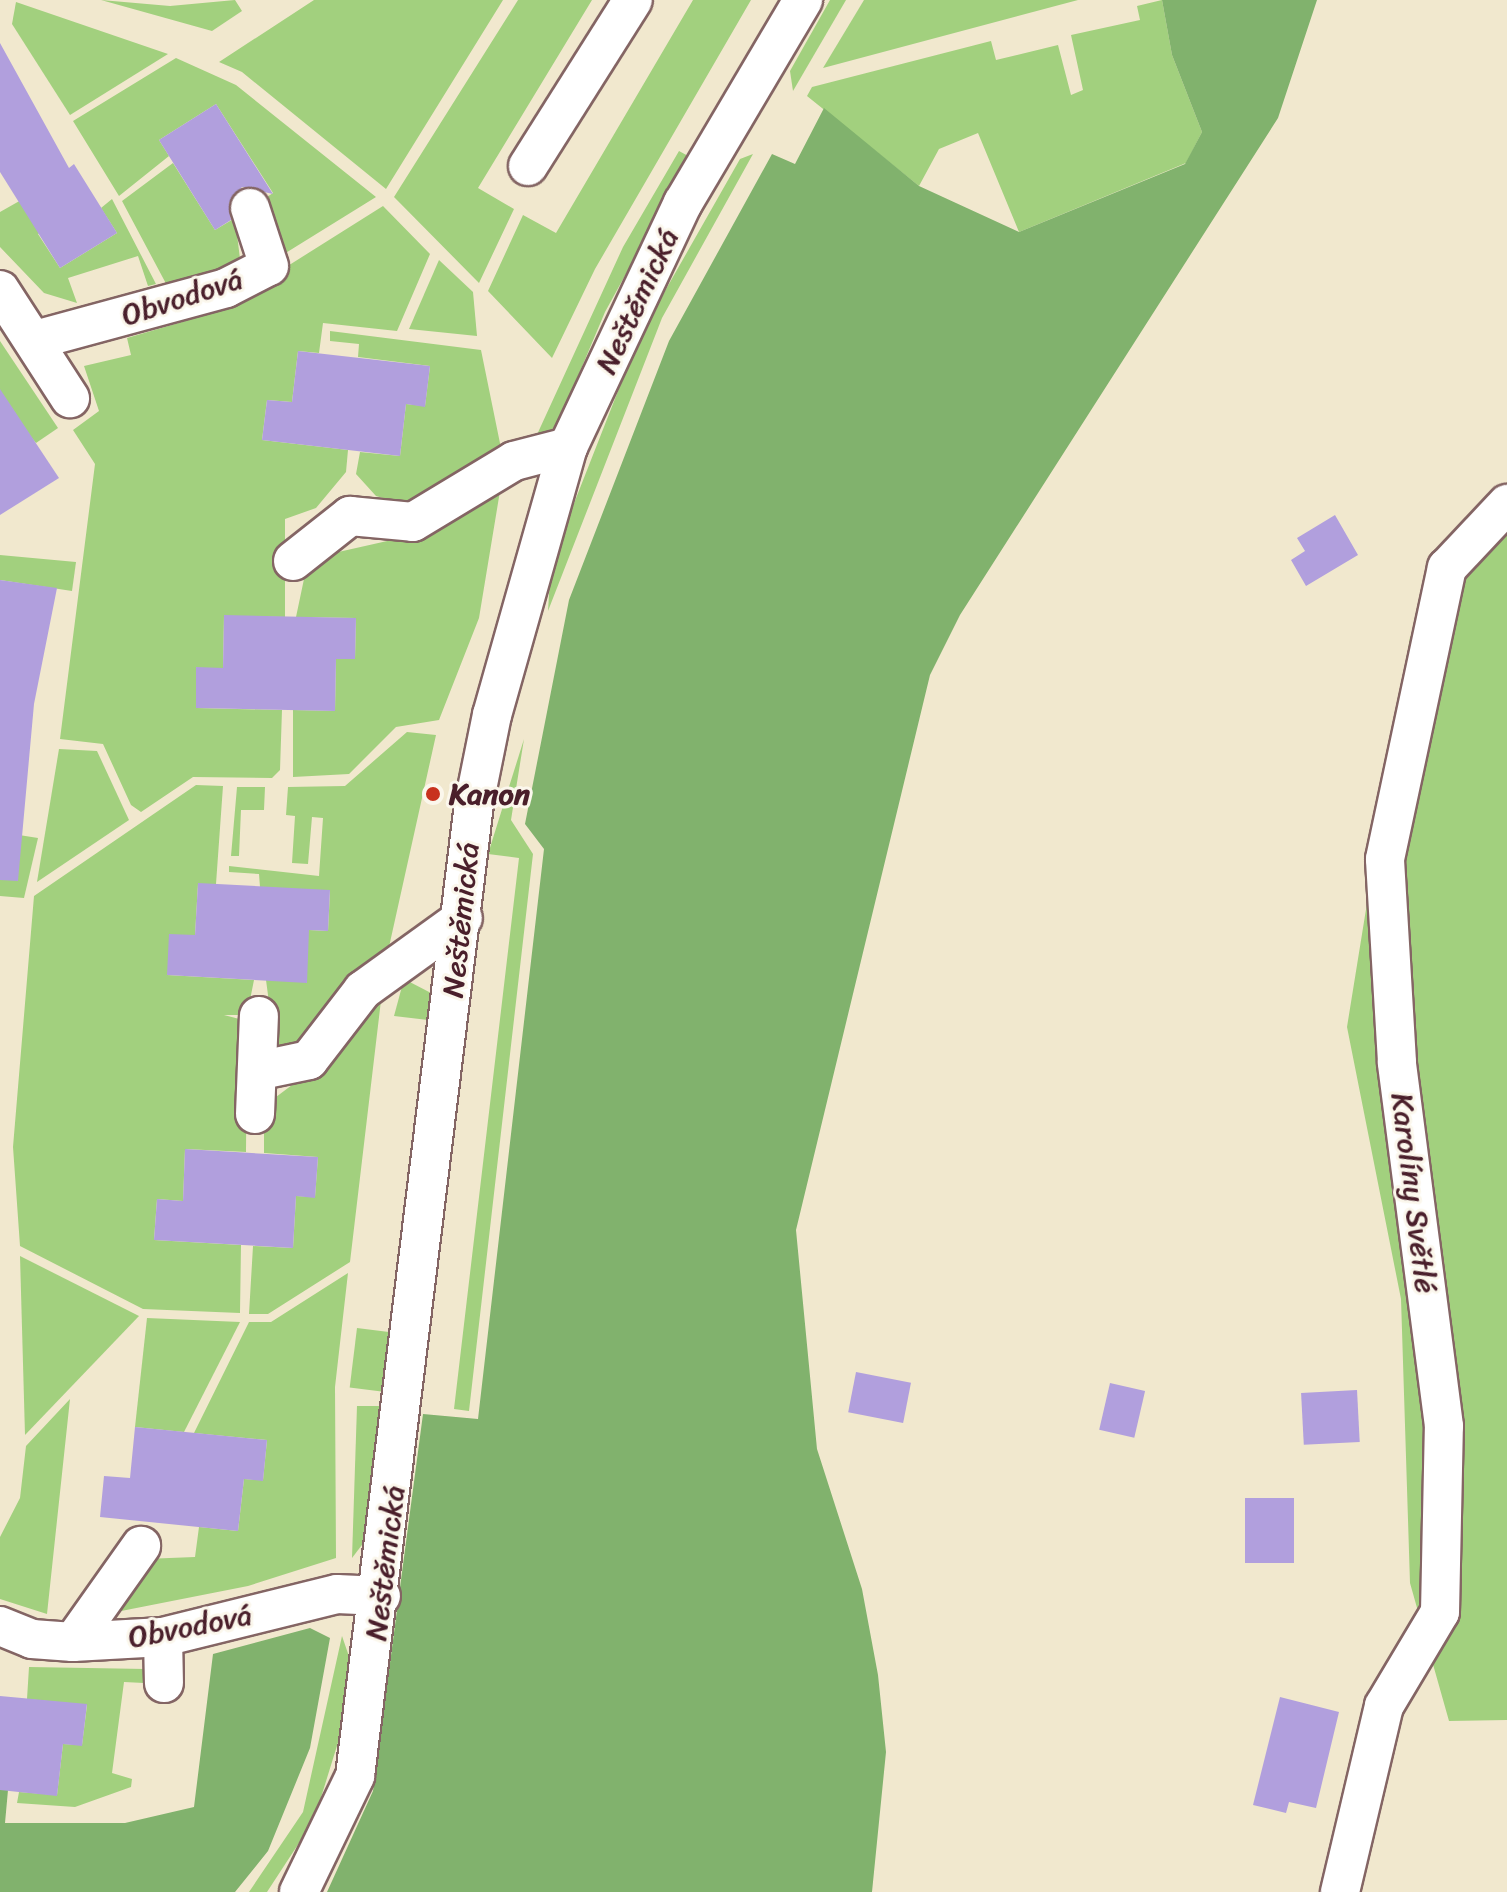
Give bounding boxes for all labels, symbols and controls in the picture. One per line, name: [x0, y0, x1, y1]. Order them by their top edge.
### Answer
street label: Neštěmická: [588, 223, 686, 379]
street label: Obvodová: [117, 261, 247, 333]
place label: Kanon: [449, 776, 530, 812]
marker: Kanon: [424, 785, 442, 803]
street label: Neštěmická: [435, 841, 487, 999]
street label: Karolíny Světlé: [1384, 1090, 1444, 1296]
street label: Neštěmická: [358, 1483, 412, 1643]
street label: Obvodová: [125, 1596, 255, 1656]

